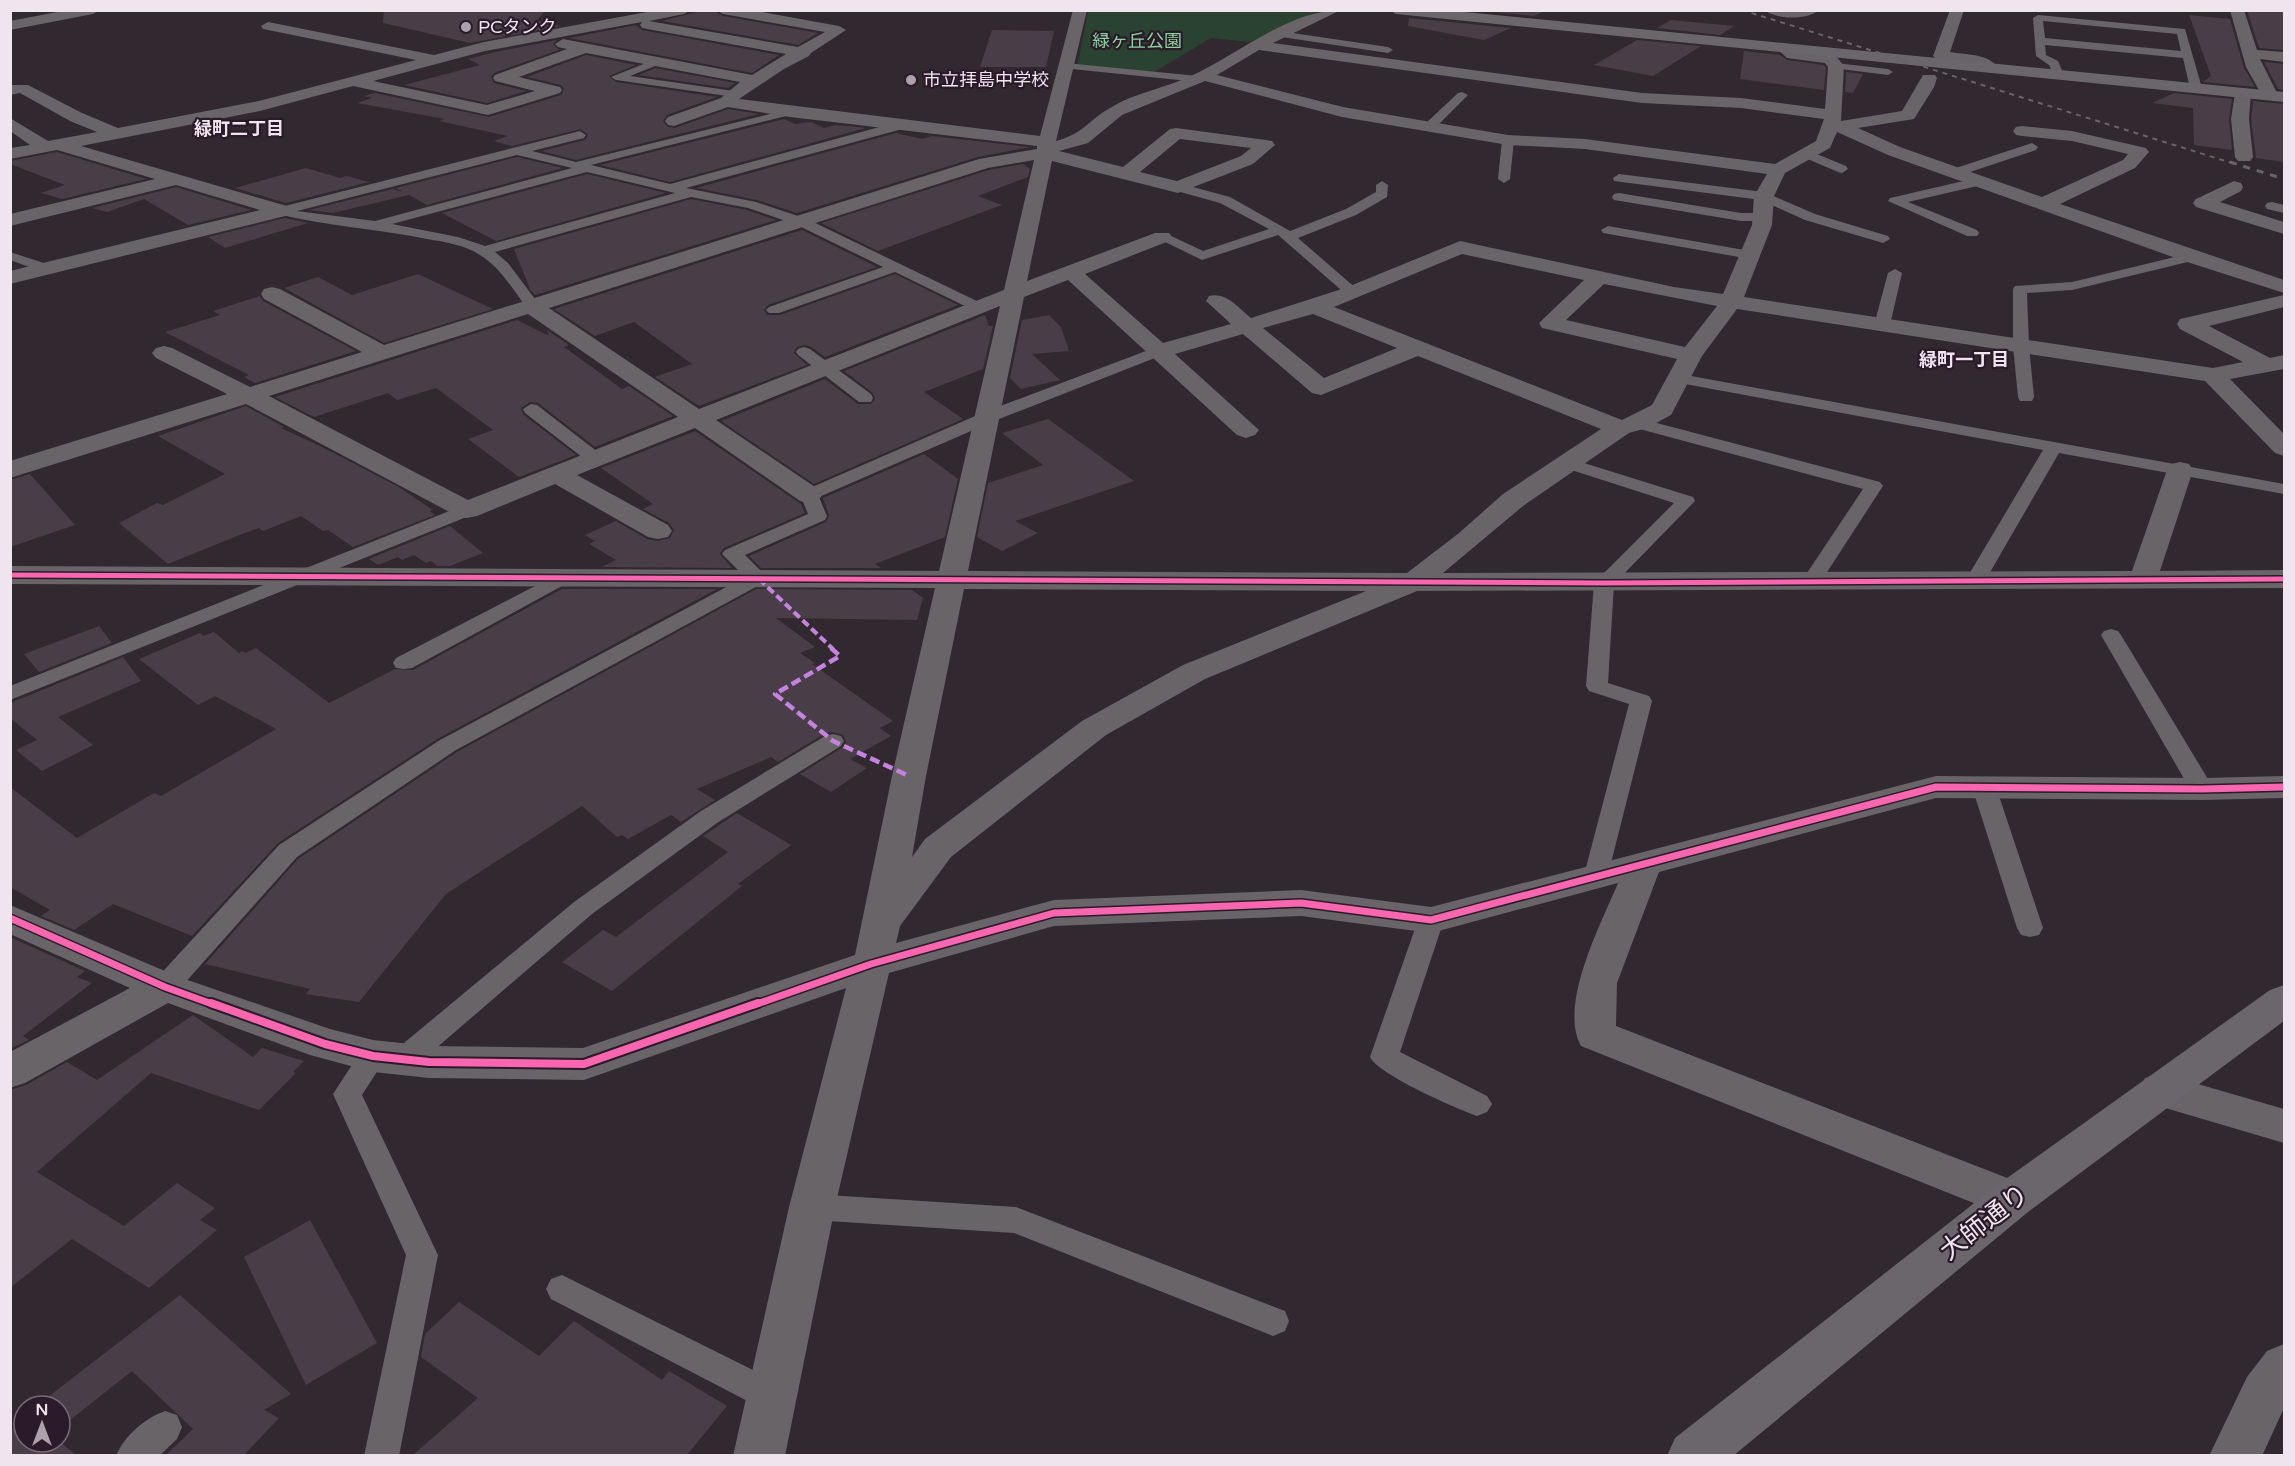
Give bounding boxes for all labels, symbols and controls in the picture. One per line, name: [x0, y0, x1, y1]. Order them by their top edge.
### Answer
place label: PCタンク: [478, 16, 557, 38]
marker: PCタンク: [459, 20, 473, 34]
park label: 緑ヶ丘公園: [1092, 30, 1182, 52]
place label: 市立拝島中学校: [923, 69, 1049, 91]
marker: 市立拝島中学校: [904, 73, 918, 87]
district label: 緑町二丁目: [194, 118, 284, 140]
district label: 緑町一丁目: [1919, 349, 2009, 371]
street label: 大師通り: [1934, 1178, 2035, 1267]
north arrow: [12, 1394, 72, 1454]
text: N: [36, 1400, 48, 1420]

